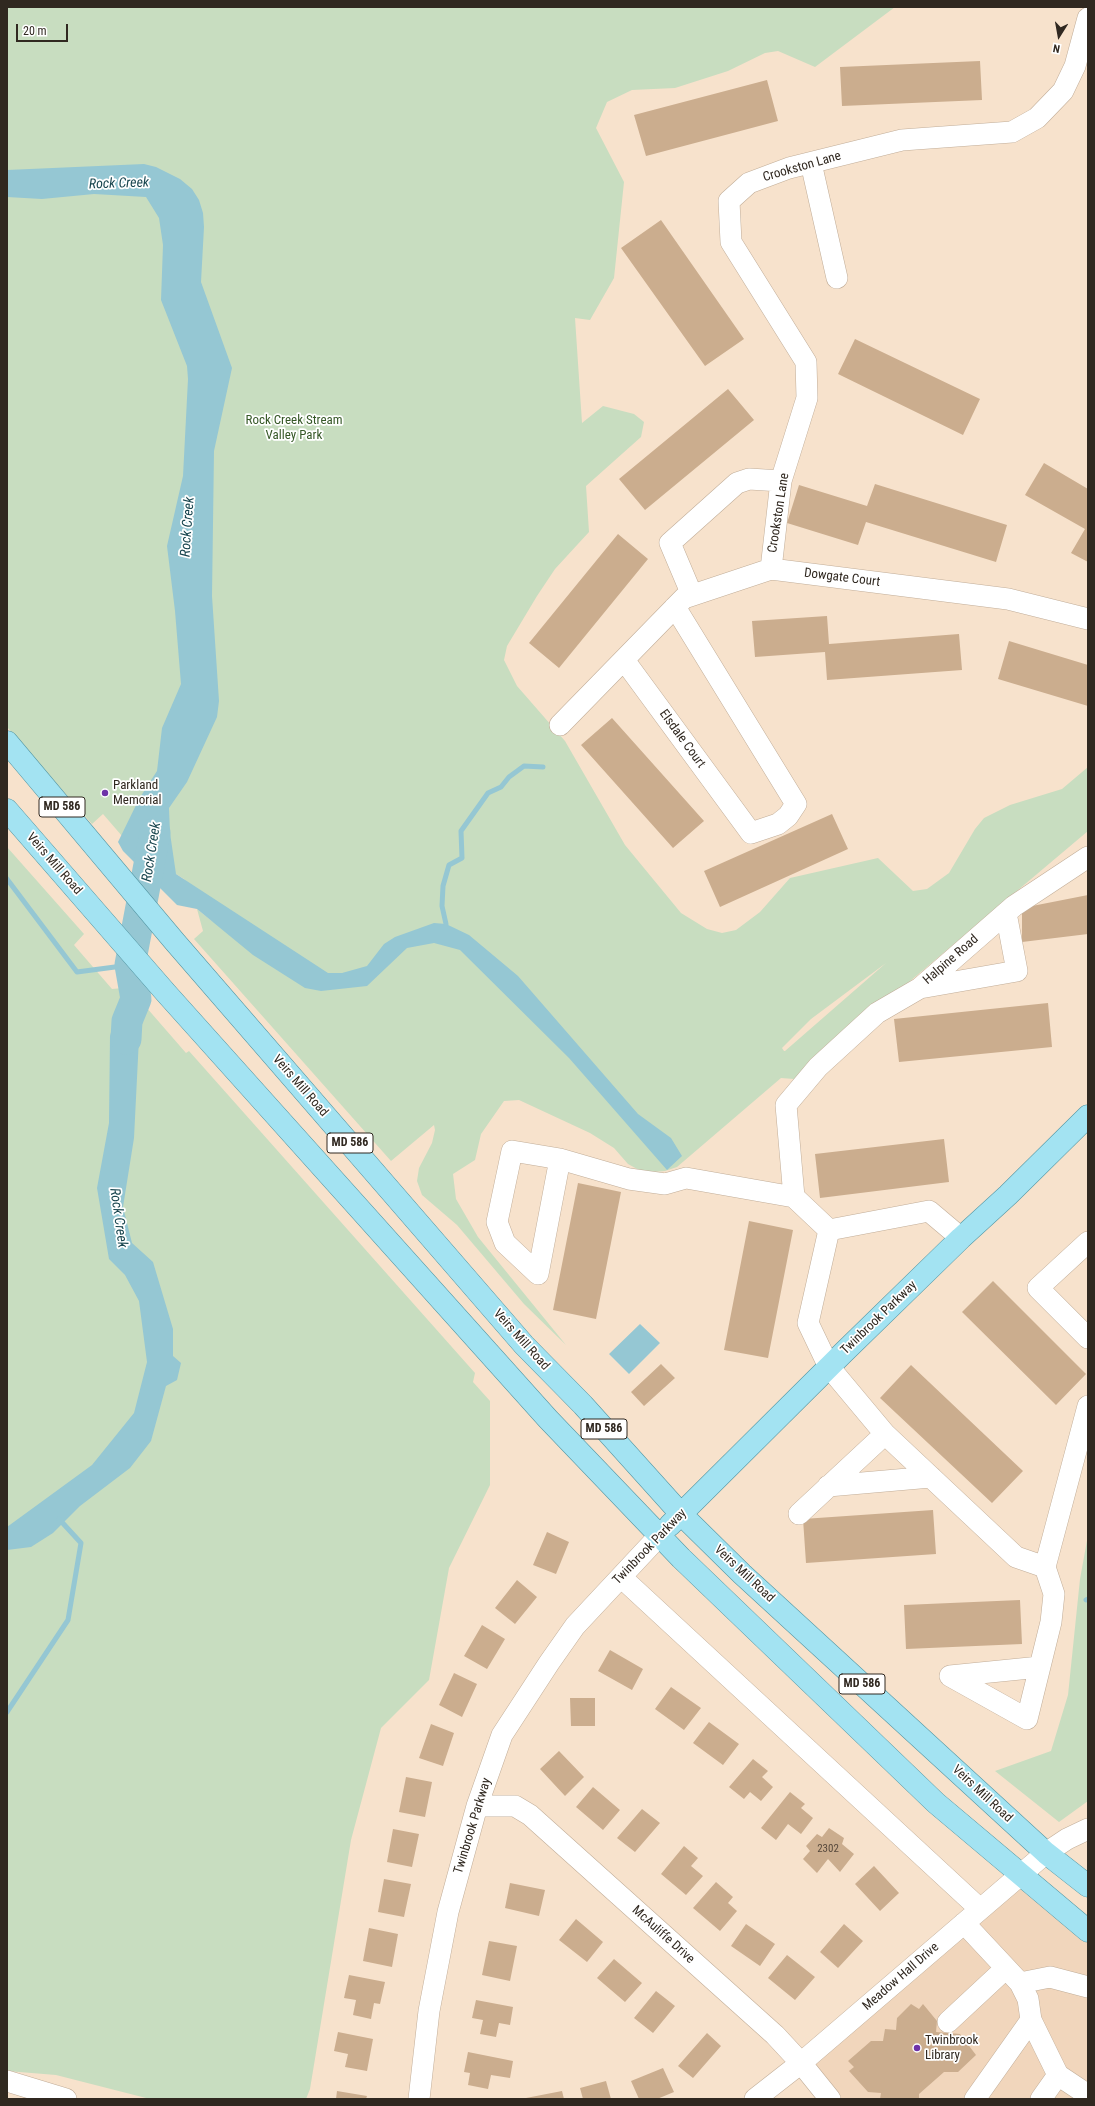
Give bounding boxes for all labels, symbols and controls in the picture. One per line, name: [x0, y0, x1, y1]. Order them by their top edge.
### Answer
scale bar: [18, 16, 70, 42]
north arrow: [1039, 16, 1079, 56]
text: 20 m: [23, 24, 47, 38]
text: N: [1052, 41, 1061, 55]
street label: Crookston Lane: [761, 148, 843, 186]
water label: Rock Creek: [89, 175, 149, 193]
park label: Rock Creek Stream Valley Park: [245, 413, 343, 444]
street label: Crookston Lane: [765, 472, 793, 554]
water label: Rock Creek: [178, 496, 198, 558]
street label: Dowgate Court: [803, 566, 881, 590]
street label: Elsdale Court: [656, 707, 708, 771]
place label: Parkland Memorial: [113, 778, 161, 809]
marker: Parkland Memorial: [100, 788, 110, 798]
road number: MD 586: [39, 797, 85, 817]
water label: Rock Creek: [139, 821, 165, 883]
street label: Veirs Mill Road: [23, 830, 85, 898]
street label: Halpine Road: [920, 932, 982, 988]
street label: Veirs Mill Road: [269, 1052, 331, 1120]
road number: MD 586: [327, 1133, 373, 1153]
water label: Rock Creek: [105, 1187, 131, 1249]
street label: Twinbrook Parkway: [838, 1278, 920, 1358]
street label: Veirs Mill Road: [490, 1306, 552, 1374]
road number: MD 586: [581, 1419, 627, 1439]
street label: Twinbrook Parkway: [610, 1506, 690, 1588]
street label: Veirs Mill Road: [711, 1542, 777, 1606]
road number: MD 586: [839, 1674, 885, 1694]
street label: Veirs Mill Road: [949, 1762, 1015, 1826]
street label: Twinbrook Parkway: [451, 1776, 495, 1876]
house number: 2302: [817, 1842, 839, 1856]
street label: McAuliffe Drive: [629, 1903, 697, 1967]
street label: Meadow Hall Drive: [860, 1940, 942, 2014]
place label: Twinbrook Library: [925, 2033, 978, 2064]
marker: Twinbrook Library: [912, 2043, 922, 2053]

